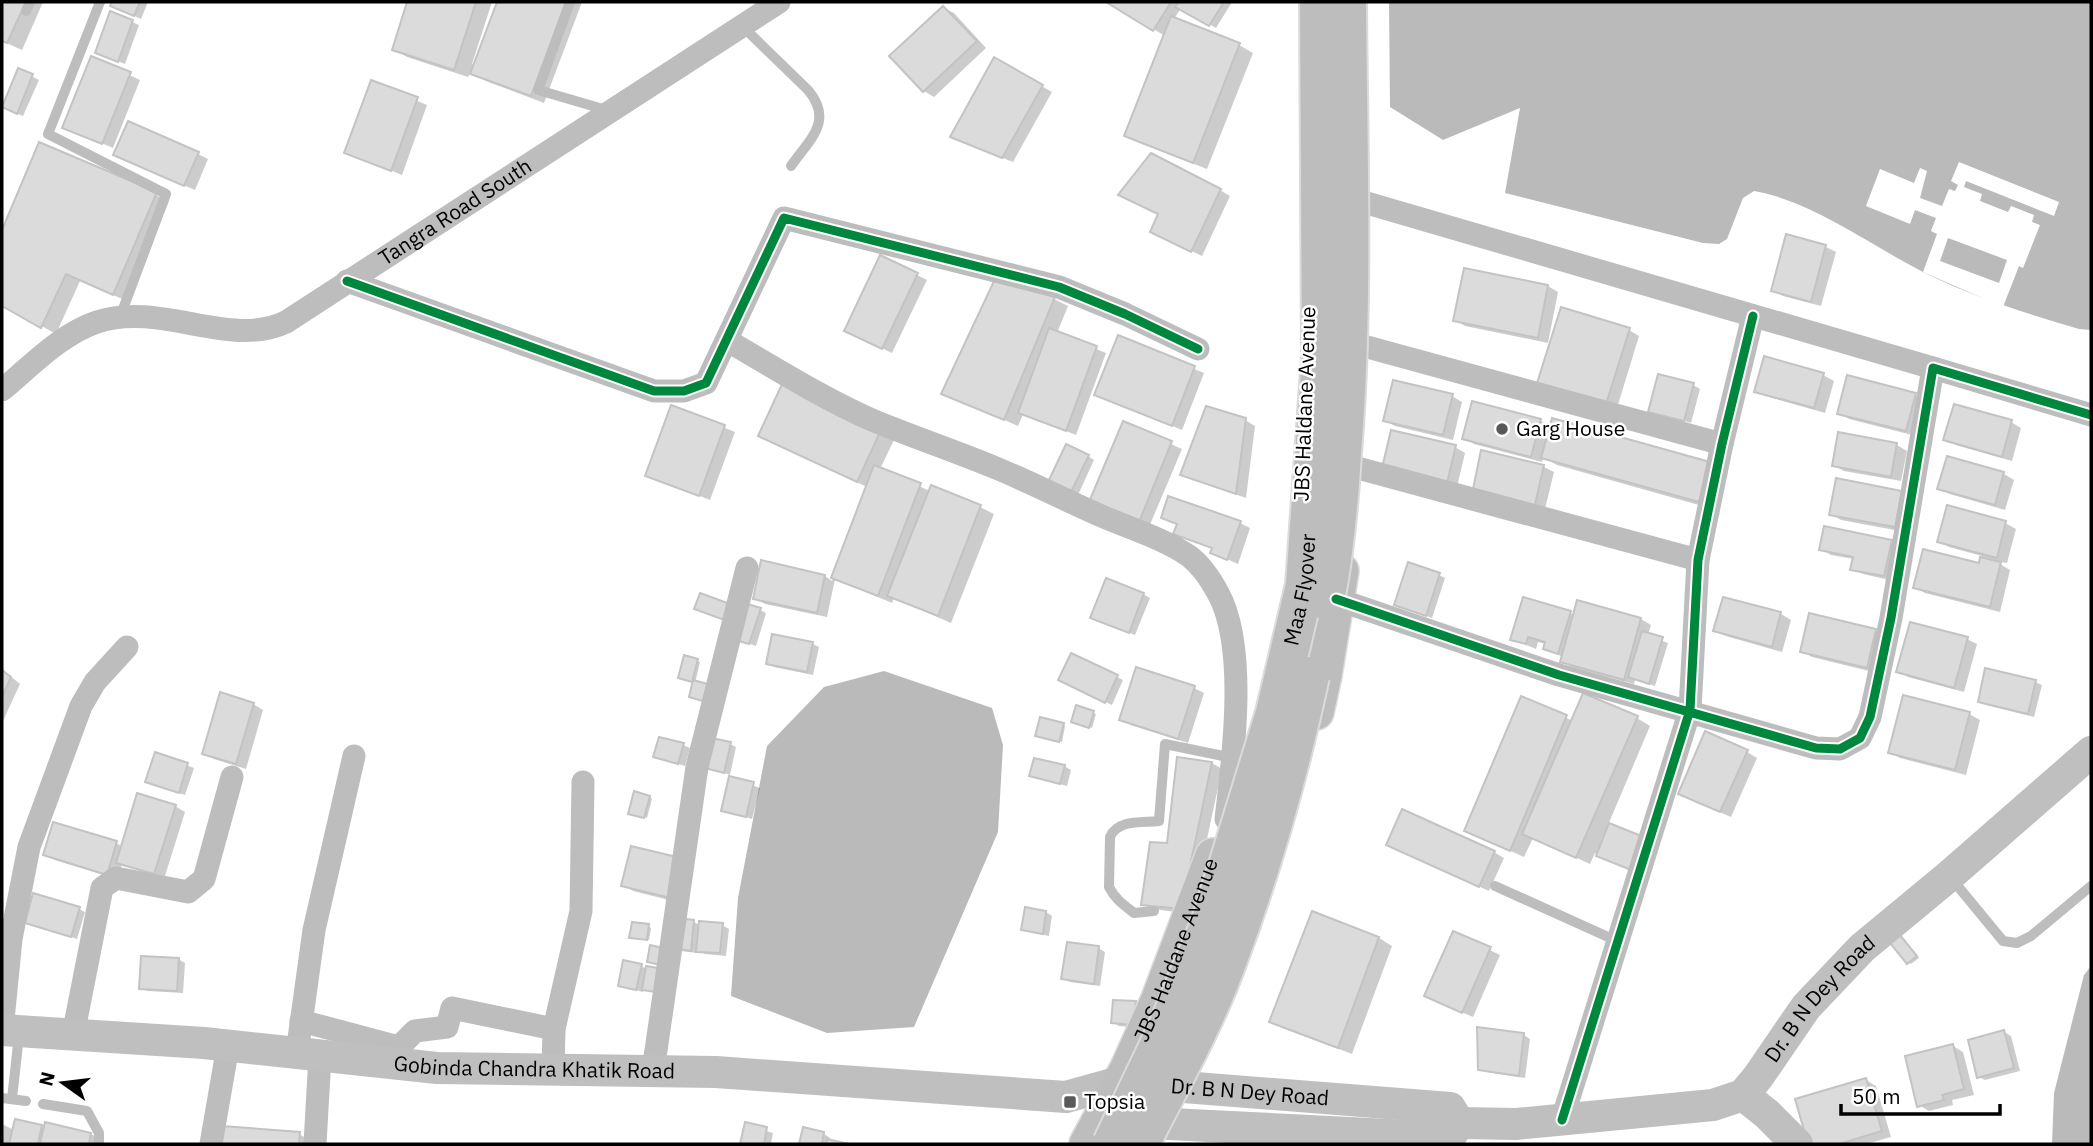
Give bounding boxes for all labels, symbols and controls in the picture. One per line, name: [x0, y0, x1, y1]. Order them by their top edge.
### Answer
street label: Tangra Road South: [373, 151, 537, 271]
street label: JBS Haldane Avenue: [1287, 306, 1321, 502]
place label: Garg House: [1516, 414, 1625, 442]
marker: Garg House: [1494, 421, 1510, 437]
street label: Maa Flyover: [1276, 532, 1322, 648]
street label: JBS Haldane Avenue: [1127, 854, 1224, 1046]
street label: Dr. B N Dey Road: [1757, 928, 1880, 1067]
north arrow: [28, 1048, 98, 1118]
street label: Gobinda Chandra Khatik Road: [392, 1048, 675, 1084]
text: N: [33, 1069, 60, 1088]
street label: Dr. B N Dey Road: [1170, 1071, 1330, 1111]
scale bar: [1841, 1072, 2000, 1116]
text: 50 m: [1852, 1082, 1901, 1110]
place label: Topsia: [1084, 1087, 1145, 1115]
marker: Topsia: [1062, 1094, 1078, 1110]

